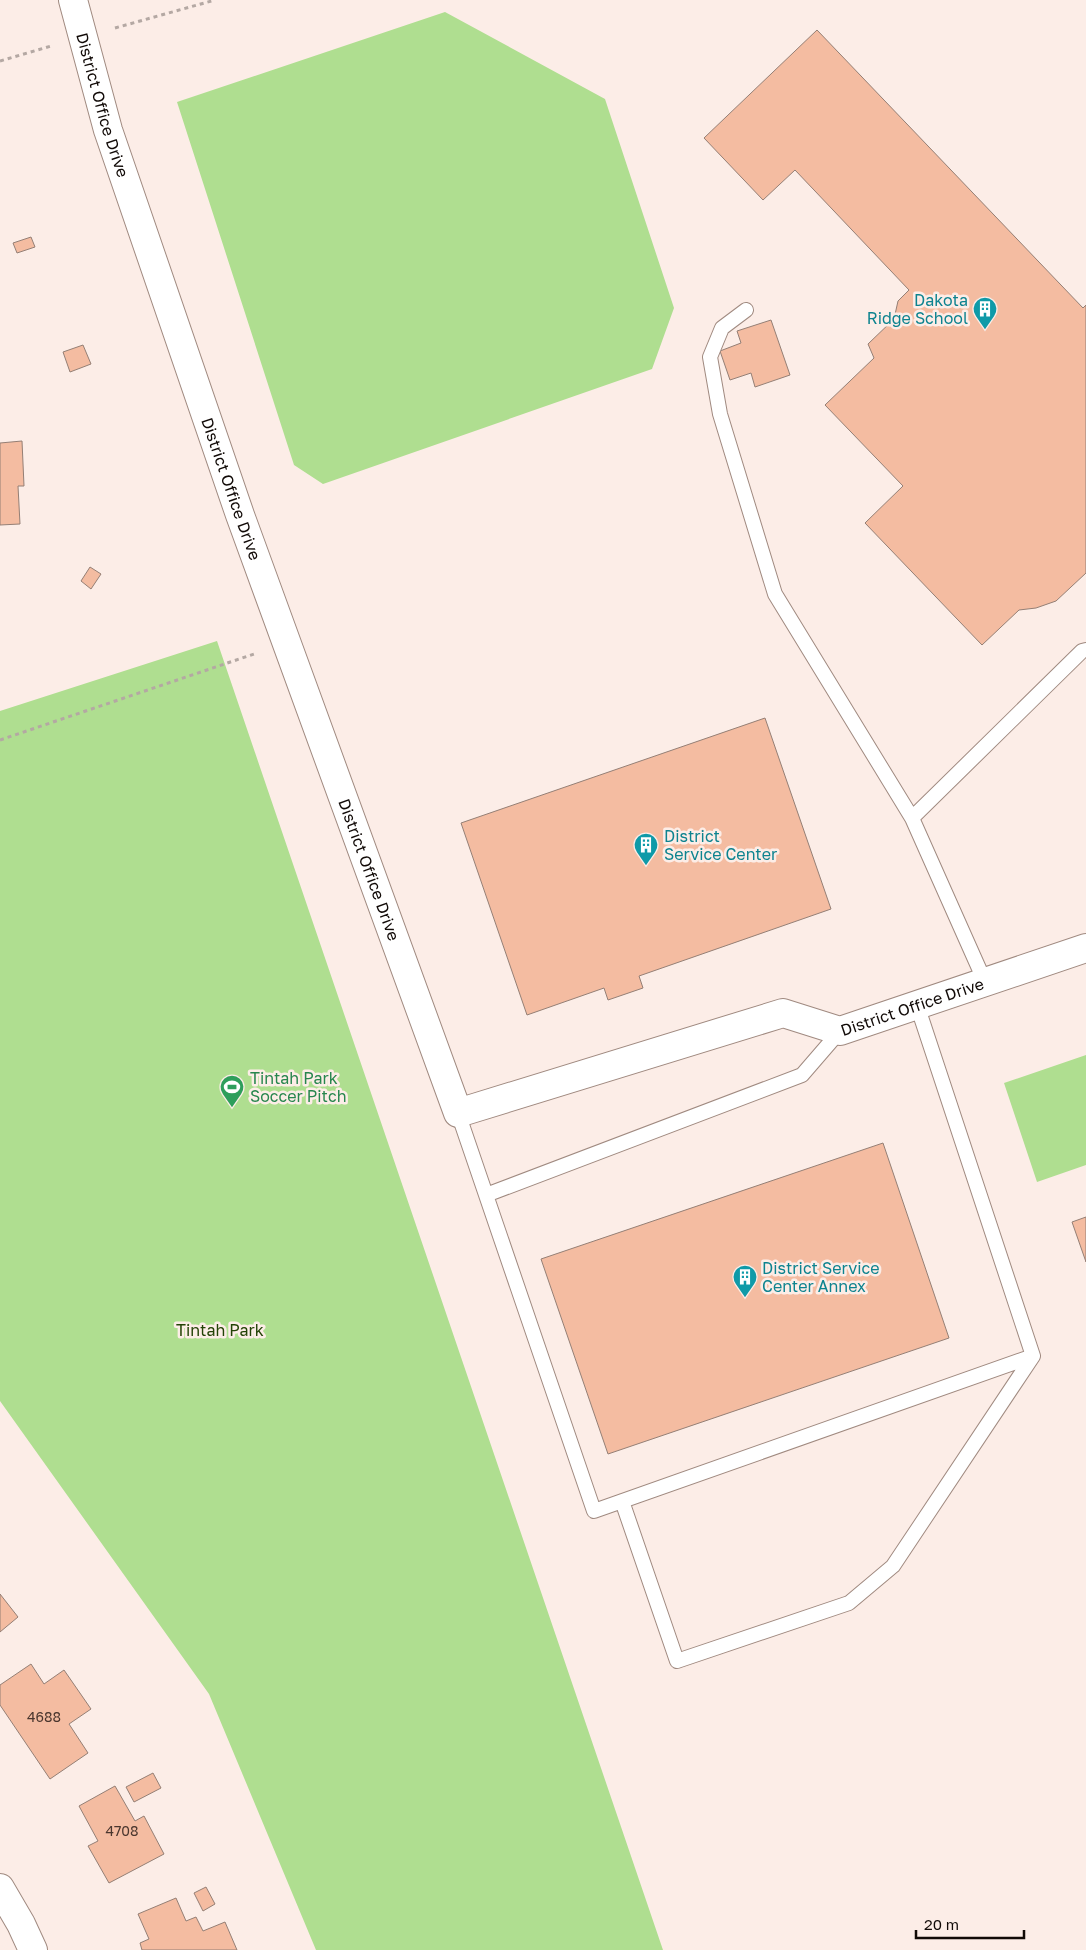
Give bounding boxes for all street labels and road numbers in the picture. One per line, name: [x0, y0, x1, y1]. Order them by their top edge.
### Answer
street label: District Office Drive: [72, 30, 133, 180]
street label: District Office Drive: [197, 415, 266, 563]
street label: District Office Drive: [334, 796, 404, 943]
street label: District Office Drive: [838, 973, 986, 1040]

